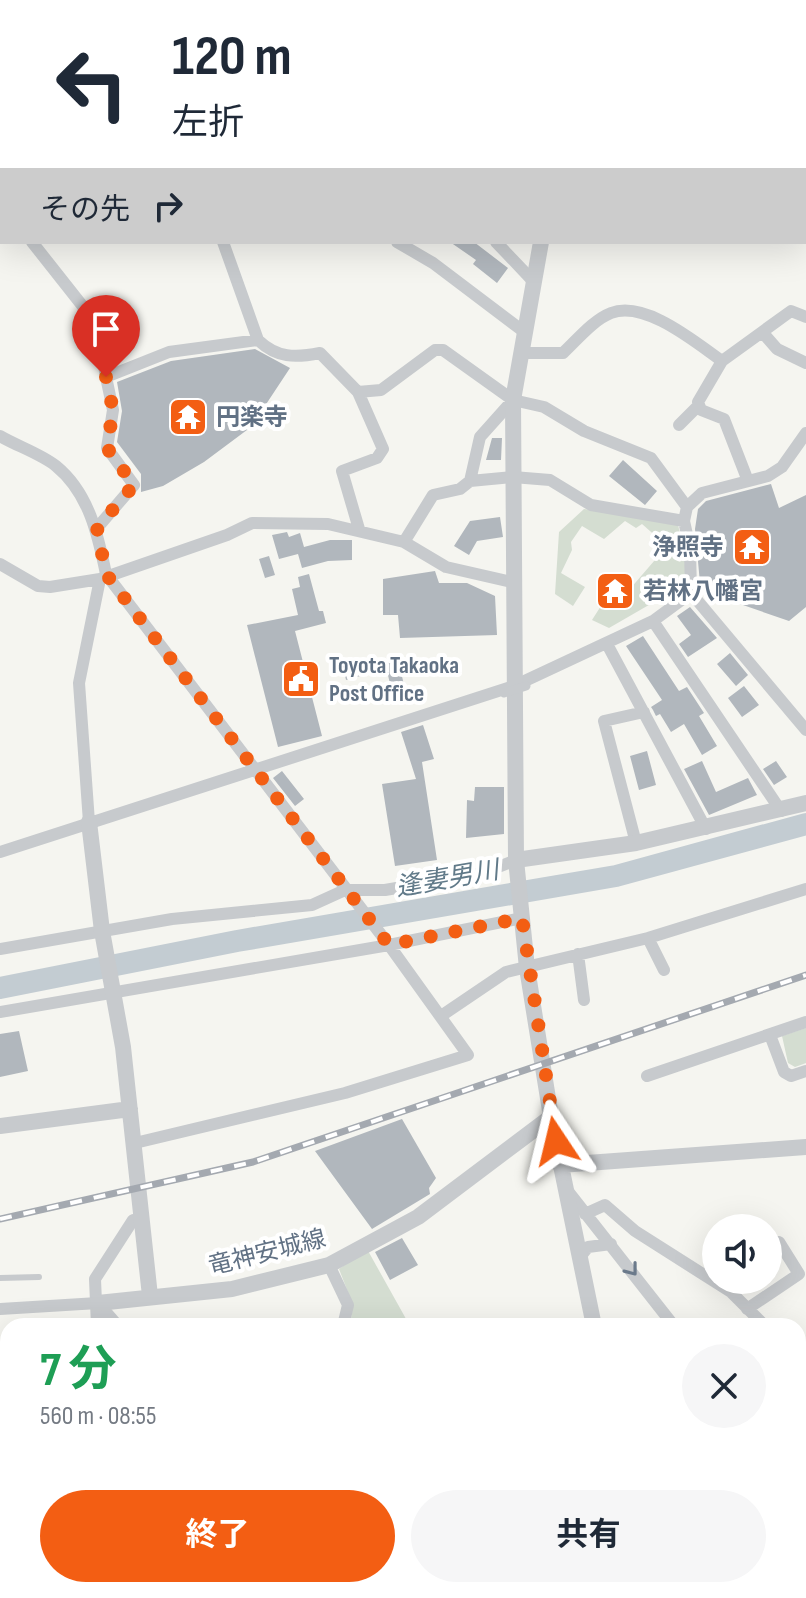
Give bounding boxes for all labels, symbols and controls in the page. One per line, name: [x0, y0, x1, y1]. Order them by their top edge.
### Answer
text: 120 m: [172, 24, 292, 91]
icon: left: [40, 32, 144, 136]
text: 左折: [172, 102, 244, 145]
icon: right: [146, 184, 190, 228]
text: その先: [40, 192, 130, 228]
pin: [72, 295, 140, 377]
icon: arrive: [84, 307, 128, 351]
temple icon: 円楽寺: [167, 396, 209, 438]
place label: 円楽寺: [216, 403, 288, 432]
temple icon: 浄照寺: [731, 526, 773, 568]
place label: 浄照寺: [652, 533, 724, 562]
temple icon: 若林八幡宮: [594, 570, 636, 612]
place label: 若林八幡宮: [643, 577, 763, 606]
place label: Toyota Takaoka Post Office: [329, 651, 459, 708]
public building icon: Toyota Takaoka Post Office: [280, 658, 322, 700]
water label: 逢妻男川: [393, 855, 504, 904]
position arrow: [514, 1099, 598, 1183]
map controls: [702, 1214, 782, 1294]
button: sound: [702, 1214, 782, 1294]
street label: 竜神安城線: [205, 1224, 329, 1281]
one-way arrow: [622, 1262, 636, 1276]
text: 7 分: [40, 1342, 116, 1399]
button: close: [682, 1344, 766, 1428]
text: 560 m · 08:55: [40, 1401, 156, 1432]
button: 終了: [40, 1490, 395, 1582]
button: 共有: [411, 1490, 766, 1582]

